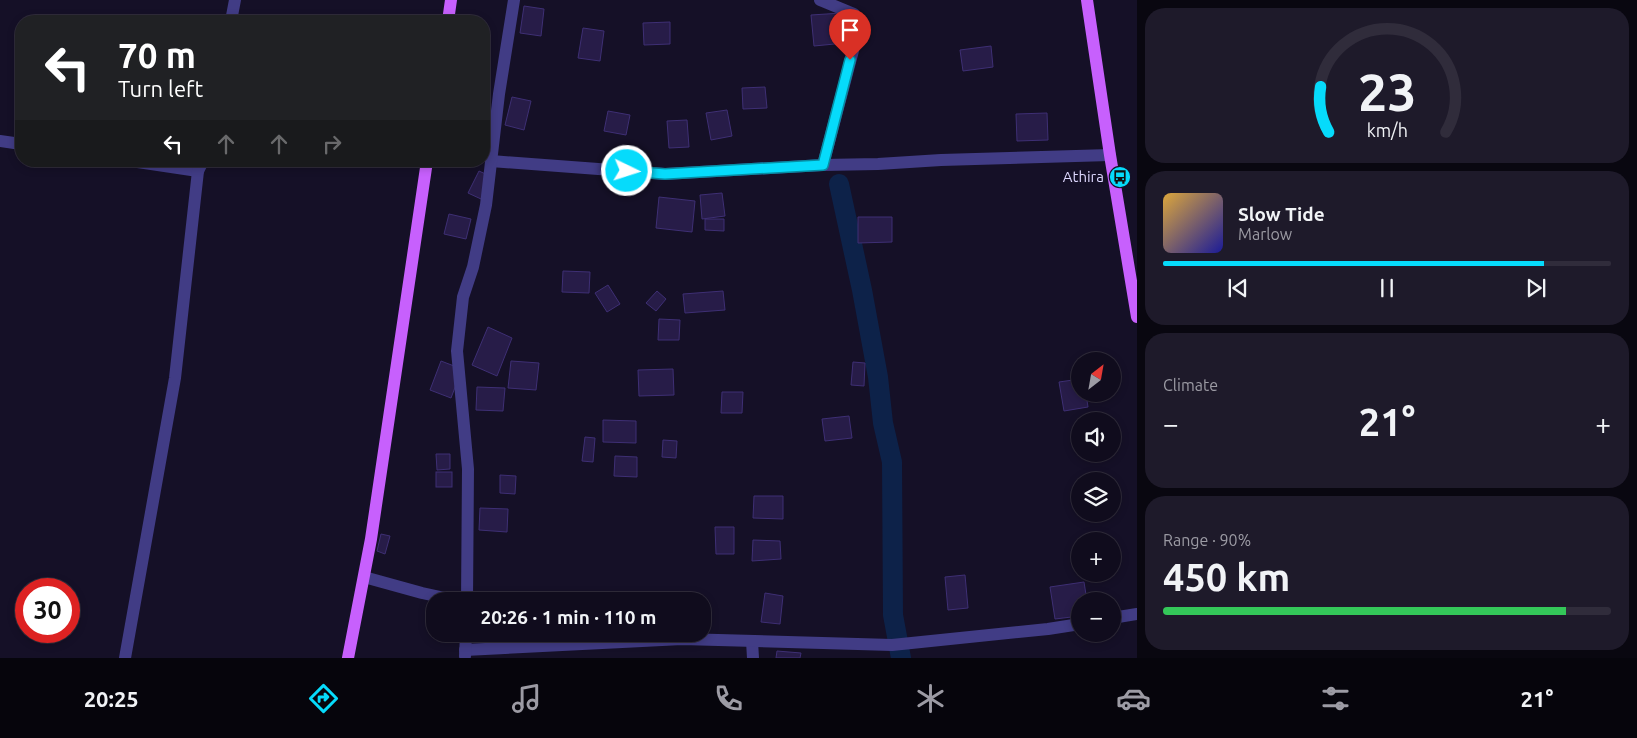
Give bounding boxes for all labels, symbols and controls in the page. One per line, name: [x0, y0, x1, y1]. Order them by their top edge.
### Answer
pin: [829, 9, 871, 60]
icon: arrive: [836, 16, 864, 44]
icon: left: [35, 35, 100, 100]
text: 70 m: [118, 35, 196, 75]
text: 23: [1358, 63, 1416, 121]
text: Turn left: [118, 76, 203, 101]
text: km/h: [1366, 120, 1408, 140]
icon: left: [159, 130, 187, 158]
icon: ahead: [212, 130, 240, 158]
icon: ahead: [265, 130, 293, 158]
icon: right: [318, 130, 346, 158]
position arrow: [600, 144, 652, 196]
bus stop icon: Athira: [1108, 165, 1132, 189]
place label: Athira: [1063, 168, 1104, 185]
text: Slow Tide: [1238, 203, 1325, 225]
text: Marlow: [1238, 225, 1292, 243]
icon: previous: [1224, 274, 1252, 302]
icon: pause: [1373, 274, 1401, 302]
icon: next: [1522, 274, 1550, 302]
north arrow: [1071, 352, 1121, 402]
map controls: [1071, 352, 1121, 642]
text: Climate: [1163, 376, 1218, 394]
text: 21°: [1359, 401, 1415, 443]
text: −: [1163, 408, 1179, 439]
text: +: [1595, 408, 1611, 439]
button: sound: [1071, 412, 1121, 462]
button: layers: [1071, 472, 1121, 522]
text: Range · 90%: [1163, 531, 1251, 549]
button: +: [1071, 532, 1121, 582]
text: 450 km: [1163, 556, 1290, 598]
speed limit sign: 30: [15, 578, 80, 643]
button: −: [1071, 592, 1121, 642]
text: 20:26 · 1 min · 110 m: [481, 606, 656, 628]
icon: directions: [306, 681, 341, 716]
icon: music: [509, 681, 544, 716]
icon: phone: [711, 681, 746, 716]
icon: climate: [913, 681, 948, 716]
icon: car: [1116, 681, 1151, 716]
icon: filters: [1318, 681, 1353, 716]
text: 20:25: [84, 686, 139, 711]
text: 21°: [1521, 686, 1553, 711]

